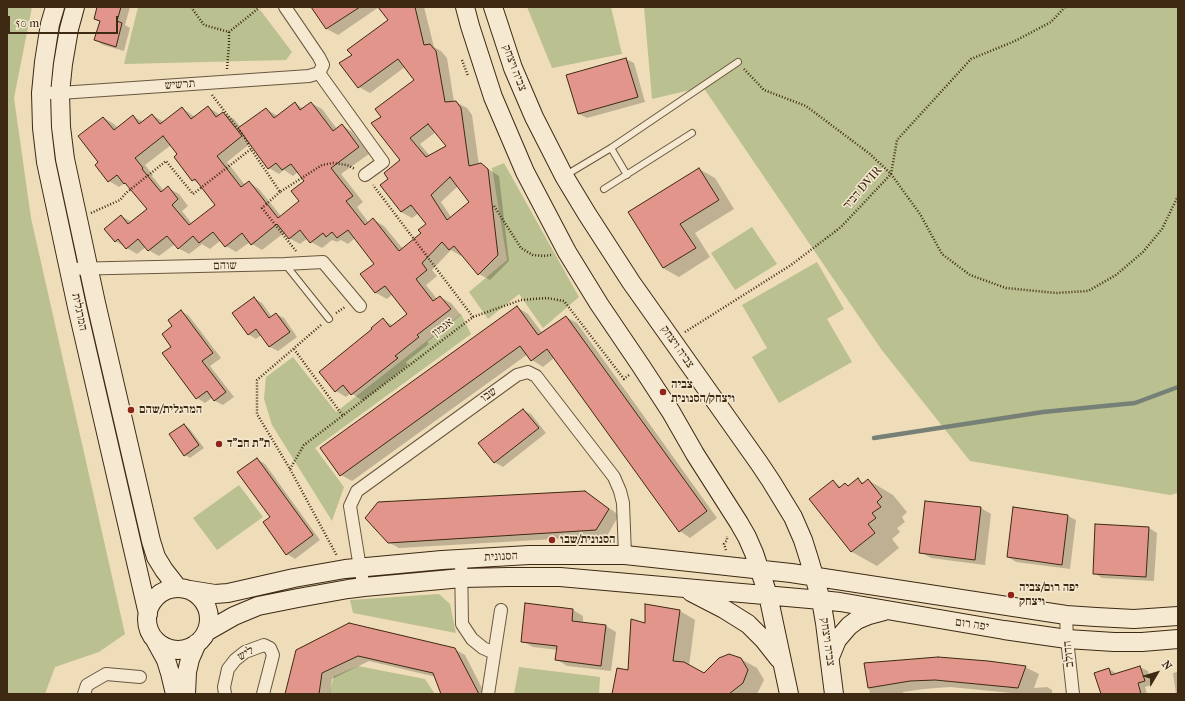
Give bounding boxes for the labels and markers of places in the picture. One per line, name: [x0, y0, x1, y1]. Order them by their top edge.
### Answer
place label: צביה ויצחק/הסנונית: [671, 378, 735, 406]
marker: צביה ויצחק/הסנונית: [658, 387, 668, 397]
place label: המרגלית/שהם: [139, 403, 202, 417]
marker: המרגלית/שהם: [126, 405, 136, 415]
place label: ת"ת חב"ד: [227, 437, 270, 451]
marker: ת"ת חב"ד: [214, 439, 224, 449]
place label: הסנונית/שבו: [560, 533, 615, 547]
marker: הסנונית/שבו: [547, 535, 557, 545]
place label: יפה רום/צביה ויצחק: [1019, 581, 1079, 609]
marker: יפה רום/צביה ויצחק: [1006, 590, 1016, 600]

